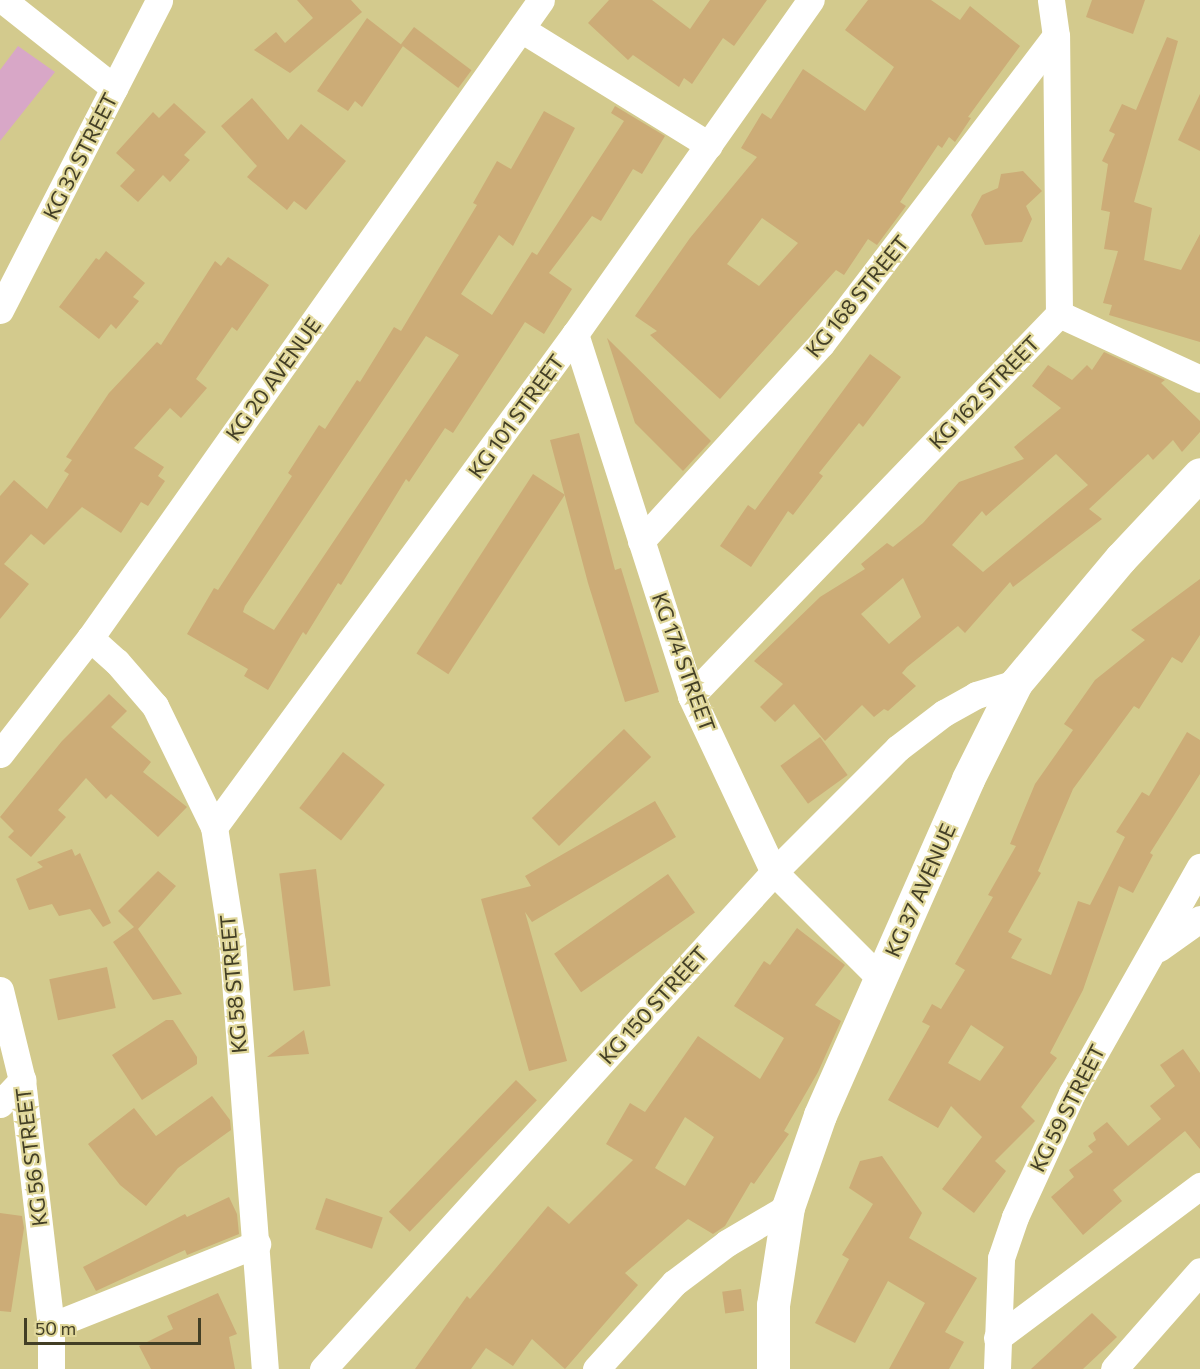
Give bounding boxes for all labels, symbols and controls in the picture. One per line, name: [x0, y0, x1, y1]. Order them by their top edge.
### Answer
street label: KG 32 STREET: [37, 89, 123, 223]
street label: KG 168 STREET: [800, 230, 914, 362]
street label: KG 20 AVENUE: [220, 313, 326, 445]
street label: KG 162 STREET: [923, 330, 1045, 454]
street label: KG 101 STREET: [463, 349, 569, 483]
street label: KG 174 STREET: [647, 589, 721, 735]
street label: KG 37 AVENUE: [879, 819, 961, 961]
street label: KG 58 STREET: [214, 913, 252, 1055]
street label: KG 150 STREET: [594, 941, 712, 1069]
street label: KG 59 STREET: [1024, 1040, 1110, 1176]
street label: KG 56 STREET: [10, 1086, 52, 1228]
scale bar: [27, 1306, 204, 1344]
text: 50 m: [35, 1317, 76, 1339]

